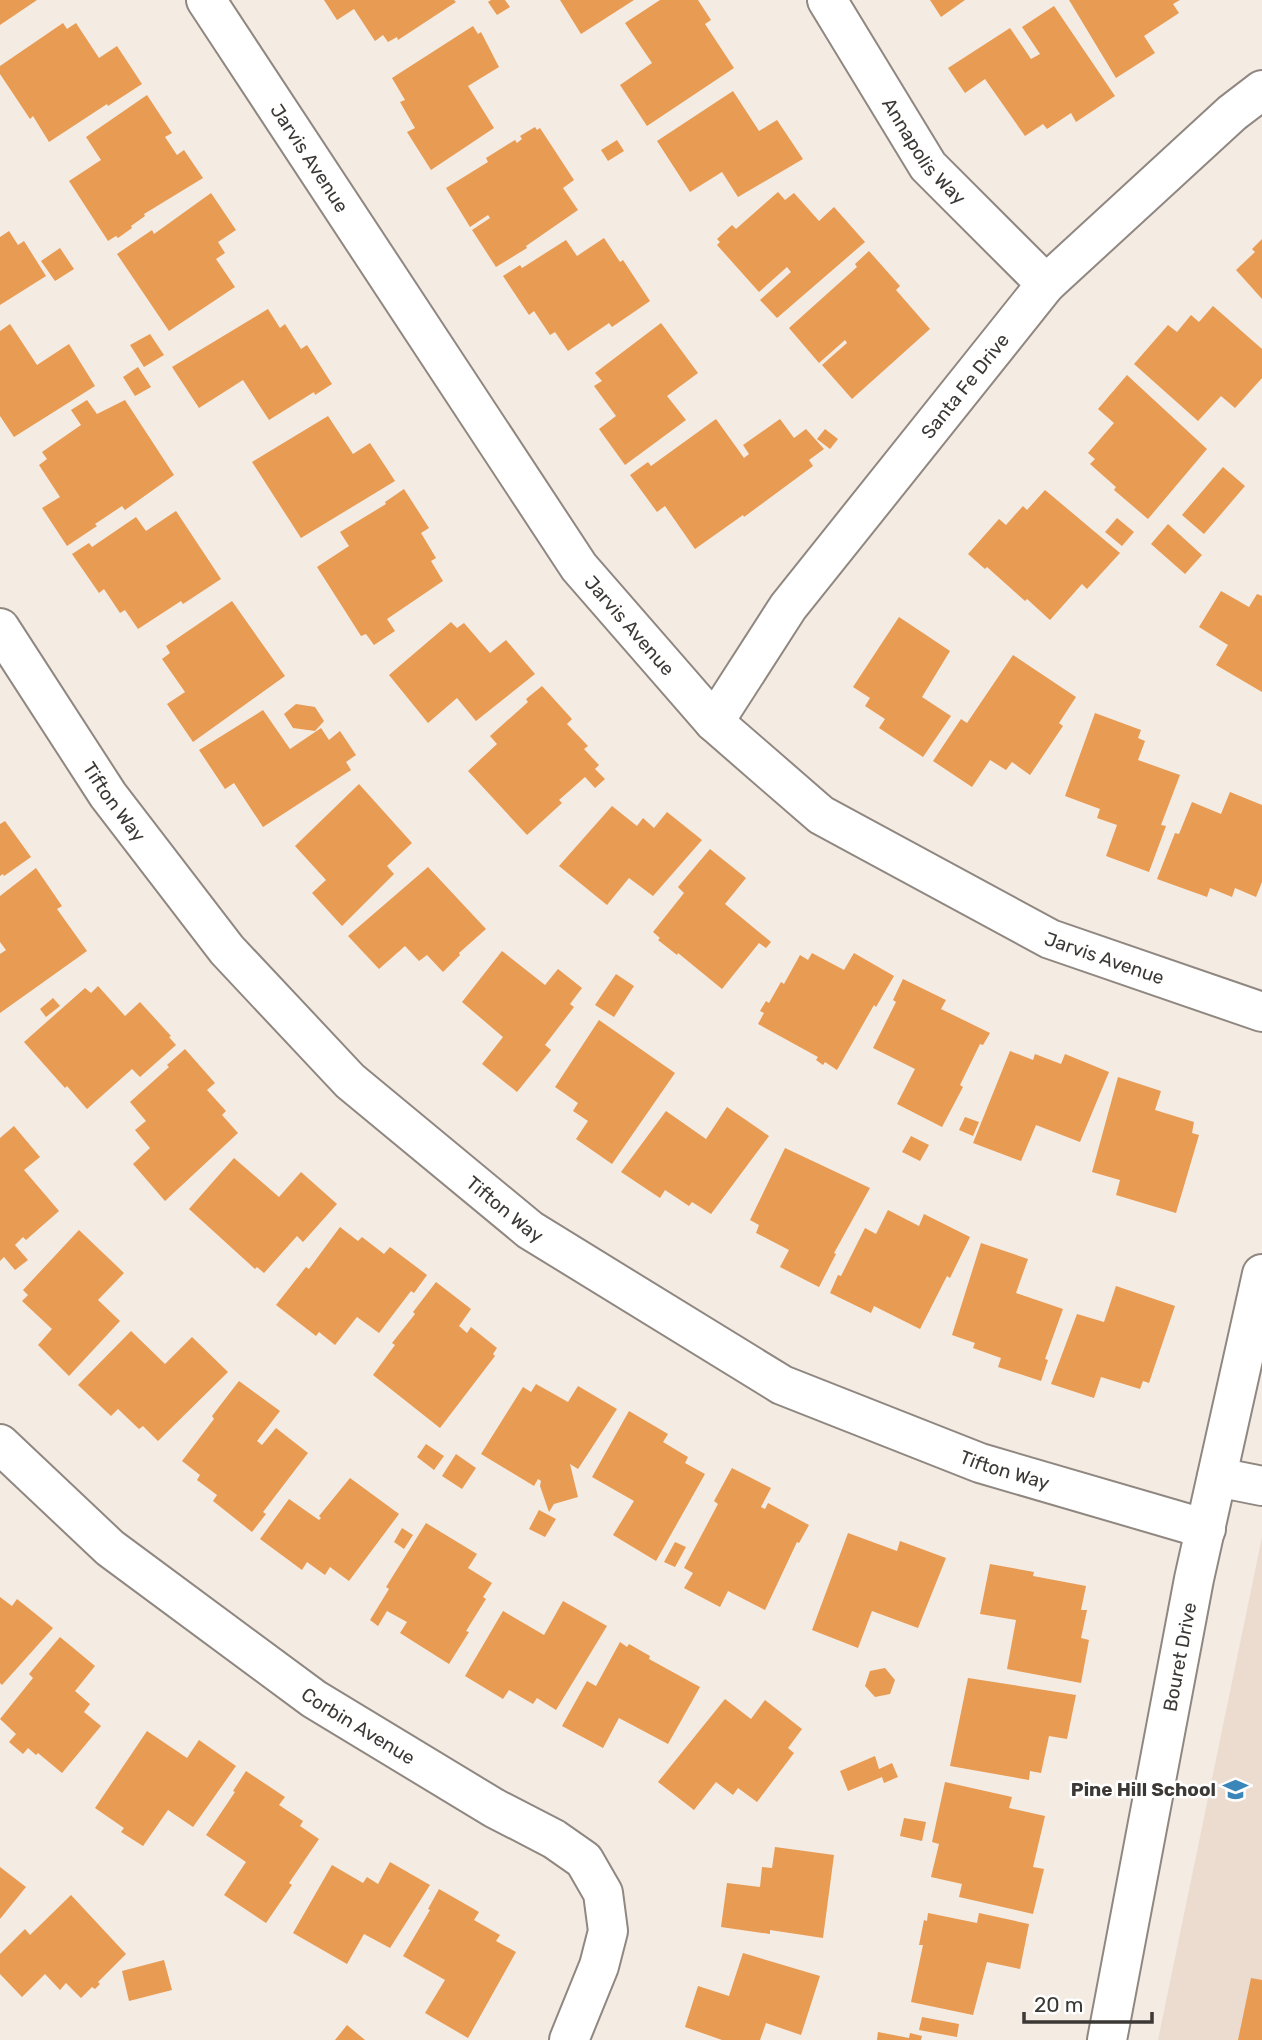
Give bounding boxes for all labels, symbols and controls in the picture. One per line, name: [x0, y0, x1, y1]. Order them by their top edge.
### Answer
street label: Annapolis Way: [878, 93, 971, 209]
street label: Jarvis Avenue: [266, 99, 354, 217]
street label: Santa Fe Drive: [916, 328, 1014, 443]
street label: Jarvis Avenue: [580, 570, 680, 680]
street label: Tifton Way: [78, 757, 151, 846]
street label: Jarvis Avenue: [1041, 926, 1167, 989]
street label: Tifton Way: [462, 1171, 548, 1247]
street label: Tifton Way: [957, 1445, 1052, 1494]
street label: Bouret Drive: [1158, 1600, 1201, 1713]
street label: Corbin Avenue: [297, 1682, 419, 1769]
school or university icon: Pine Hill School: [1222, 1775, 1250, 1803]
place label: Pine Hill School: [1071, 1778, 1216, 1801]
scale bar: [1024, 1980, 1152, 2024]
text: 20 m: [1034, 1992, 1083, 2017]

